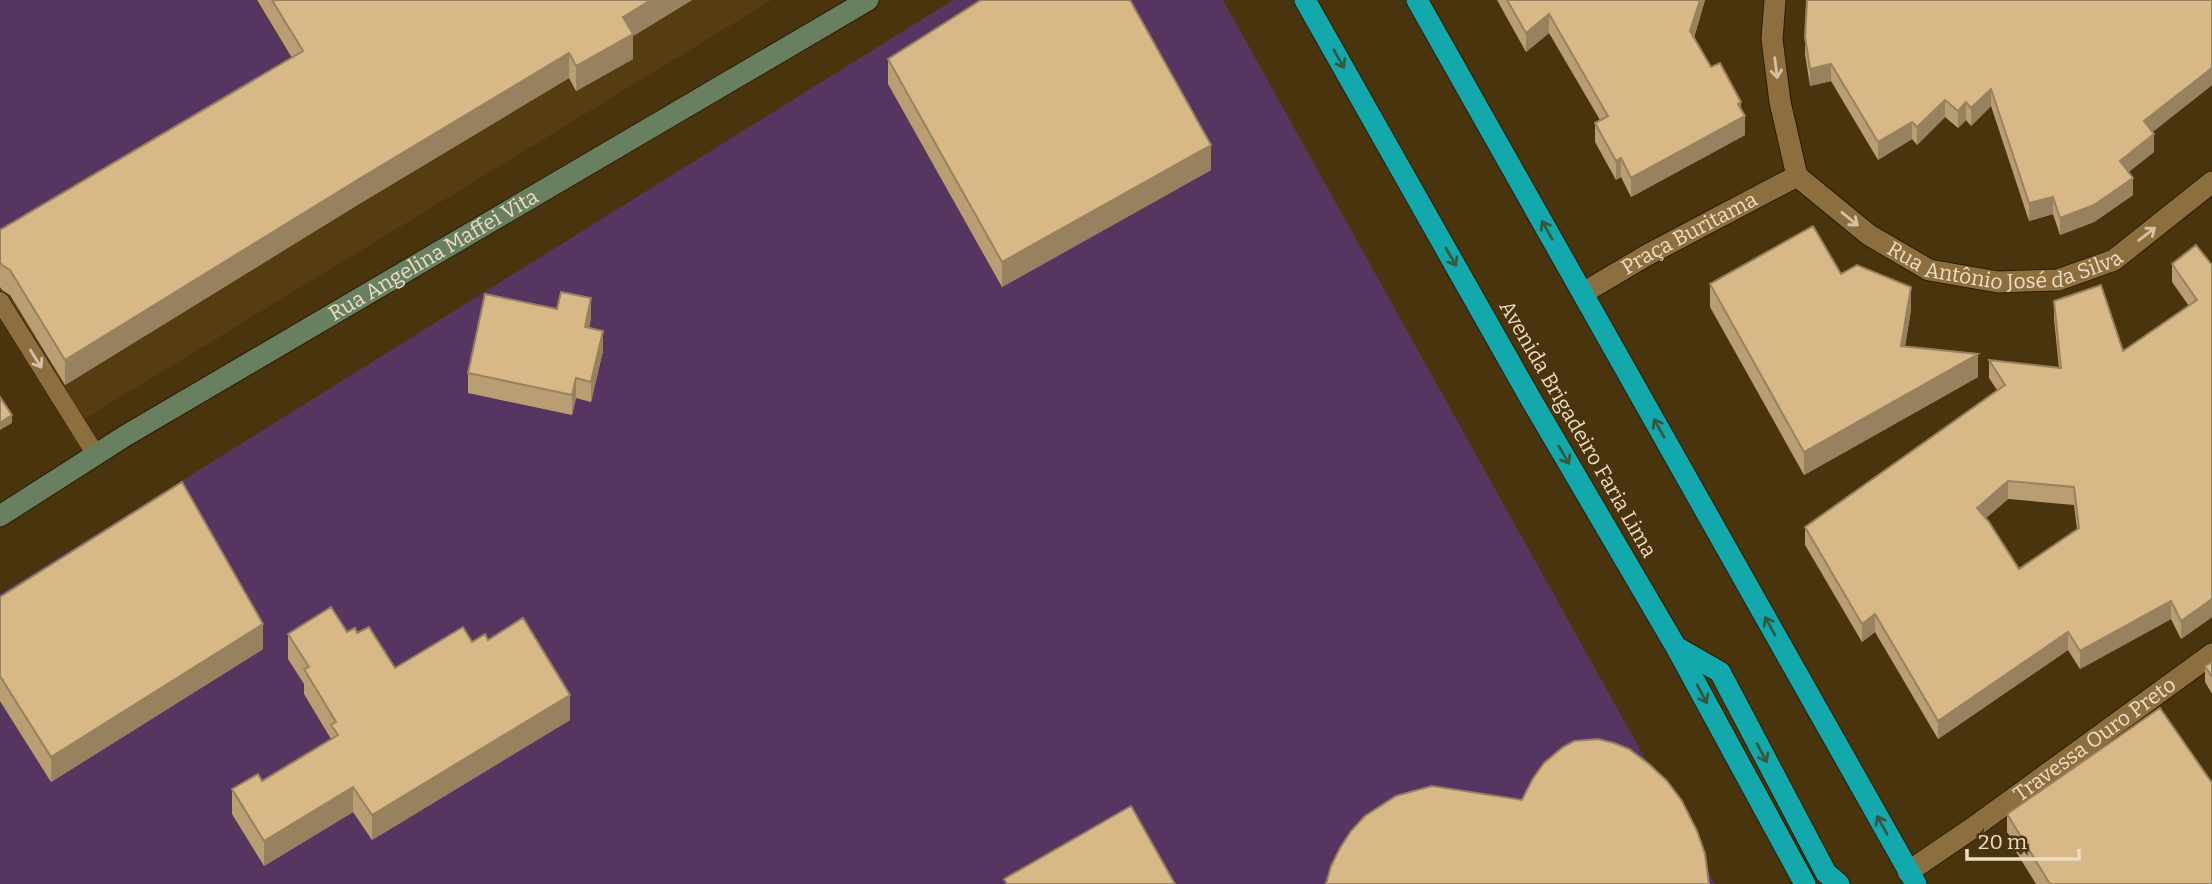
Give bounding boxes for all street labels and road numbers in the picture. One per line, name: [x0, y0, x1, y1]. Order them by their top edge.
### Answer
street label: Rua Angelina Maffei Vita: [324, 183, 543, 327]
street label: Praça Buritama: [1617, 186, 1762, 280]
street label: Rua Antônio José da Silva: [1883, 228, 2127, 262]
street label: Avenida Brigadeiro Faria Lima: [1494, 296, 1663, 563]
street label: Travessa Ouro Preto: [2008, 672, 2181, 807]

